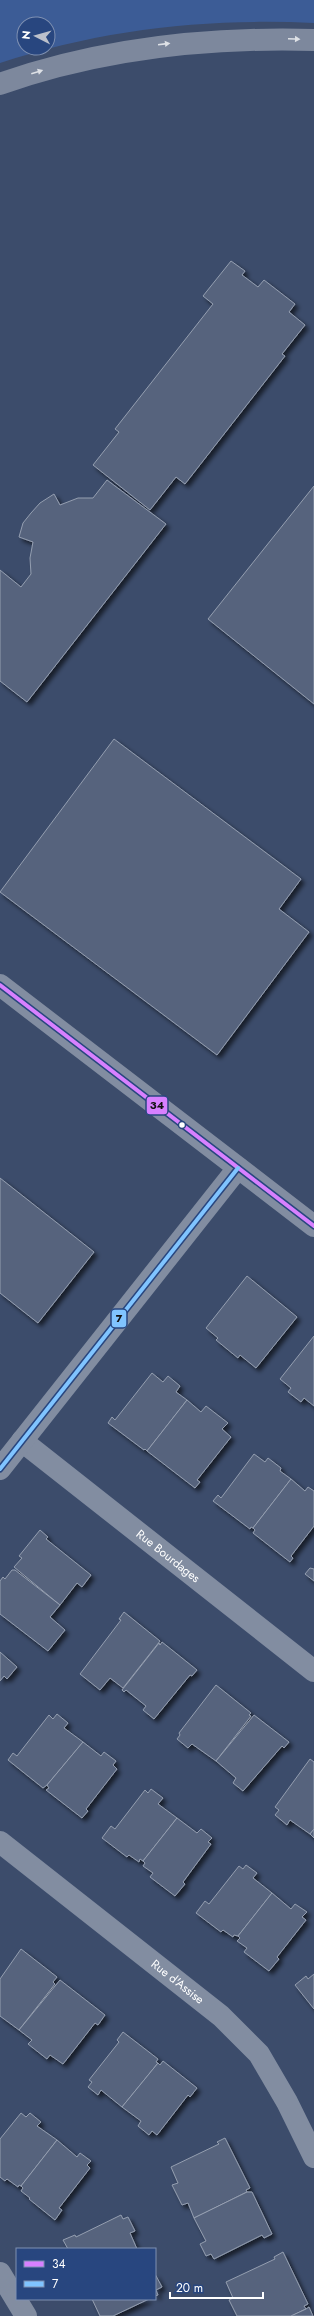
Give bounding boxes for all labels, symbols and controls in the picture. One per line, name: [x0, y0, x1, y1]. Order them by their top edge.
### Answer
north arrow: [16, 16, 56, 56]
text: N: [18, 30, 34, 40]
one-way arrow: [288, 36, 300, 43]
one-way arrow: [158, 41, 170, 48]
one-way arrow: [31, 68, 43, 74]
line badge: 34: [146, 1096, 168, 1115]
text: 34: [150, 1097, 165, 1113]
unlabelled marker: [177, 1120, 187, 1130]
line badge: 7: [111, 1309, 127, 1328]
text: 7: [116, 1310, 123, 1326]
street label: Rue Bourdages: [132, 1525, 204, 1587]
street label: Rue d'Assise: [147, 1955, 208, 2008]
legend: [16, 2248, 156, 2300]
text: 34: [52, 2255, 66, 2273]
scale bar: [170, 2274, 263, 2300]
text: 7: [52, 2275, 59, 2293]
text: 20 m: [176, 2279, 203, 2297]

